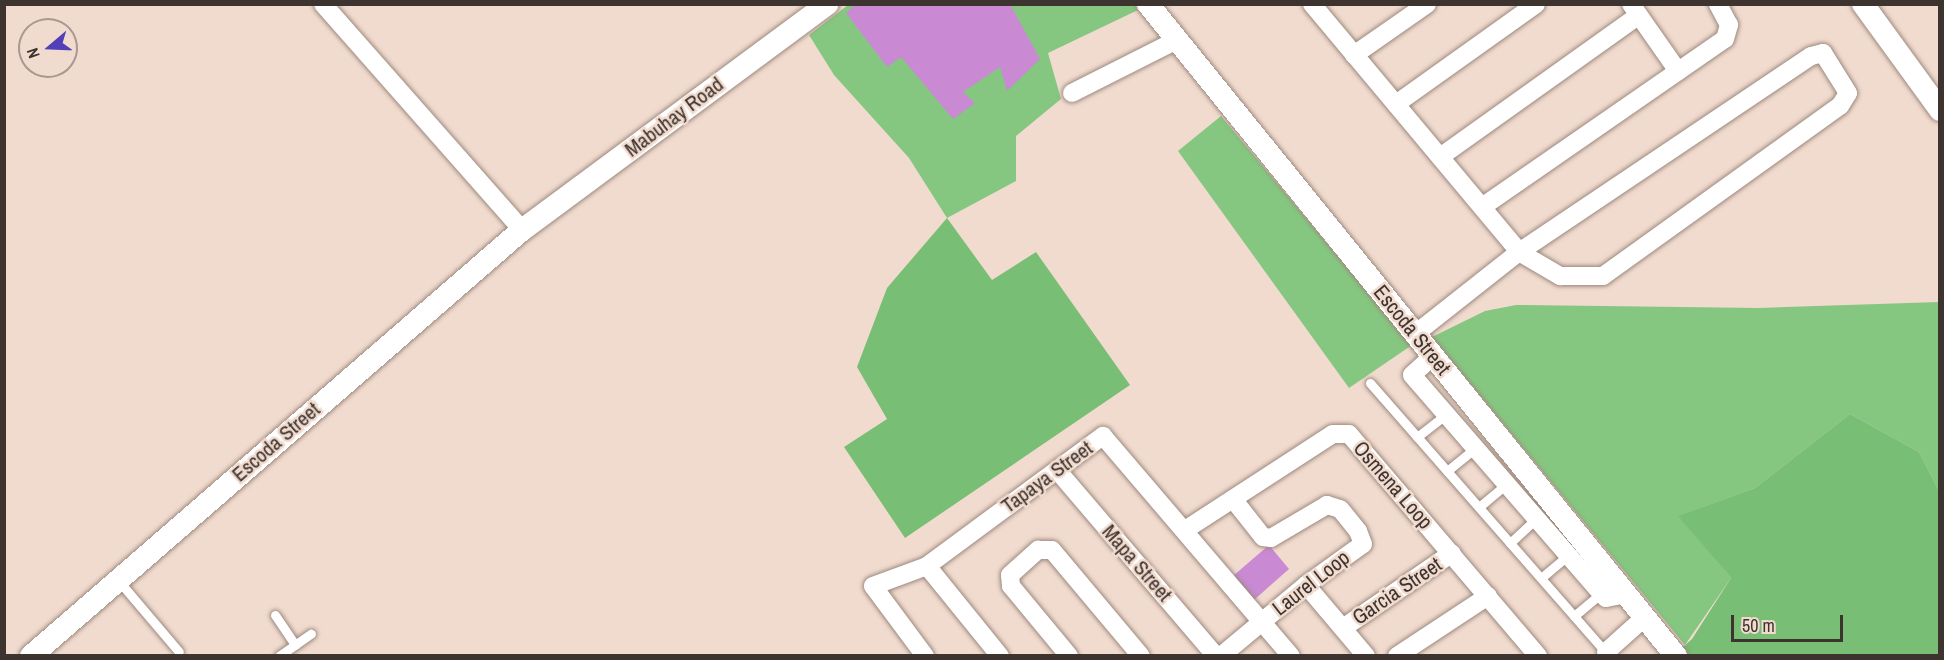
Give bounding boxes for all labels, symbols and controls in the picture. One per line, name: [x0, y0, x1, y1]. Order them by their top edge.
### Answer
north arrow: [18, 18, 78, 78]
text: N: [21, 45, 45, 61]
street label: Mabuhay Road: [620, 72, 728, 162]
street label: Escoda Street: [1368, 280, 1456, 380]
street label: Escoda Street: [227, 397, 325, 487]
street label: Tapaya Street: [996, 435, 1098, 519]
street label: Osmena Loop: [1348, 436, 1438, 534]
street label: Mapa Street: [1097, 519, 1177, 607]
street label: Laurel Loop: [1267, 545, 1355, 621]
street label: Garcia Street: [1348, 552, 1446, 630]
scale bar: [1734, 603, 1846, 641]
text: 50 m: [1742, 613, 1775, 638]

